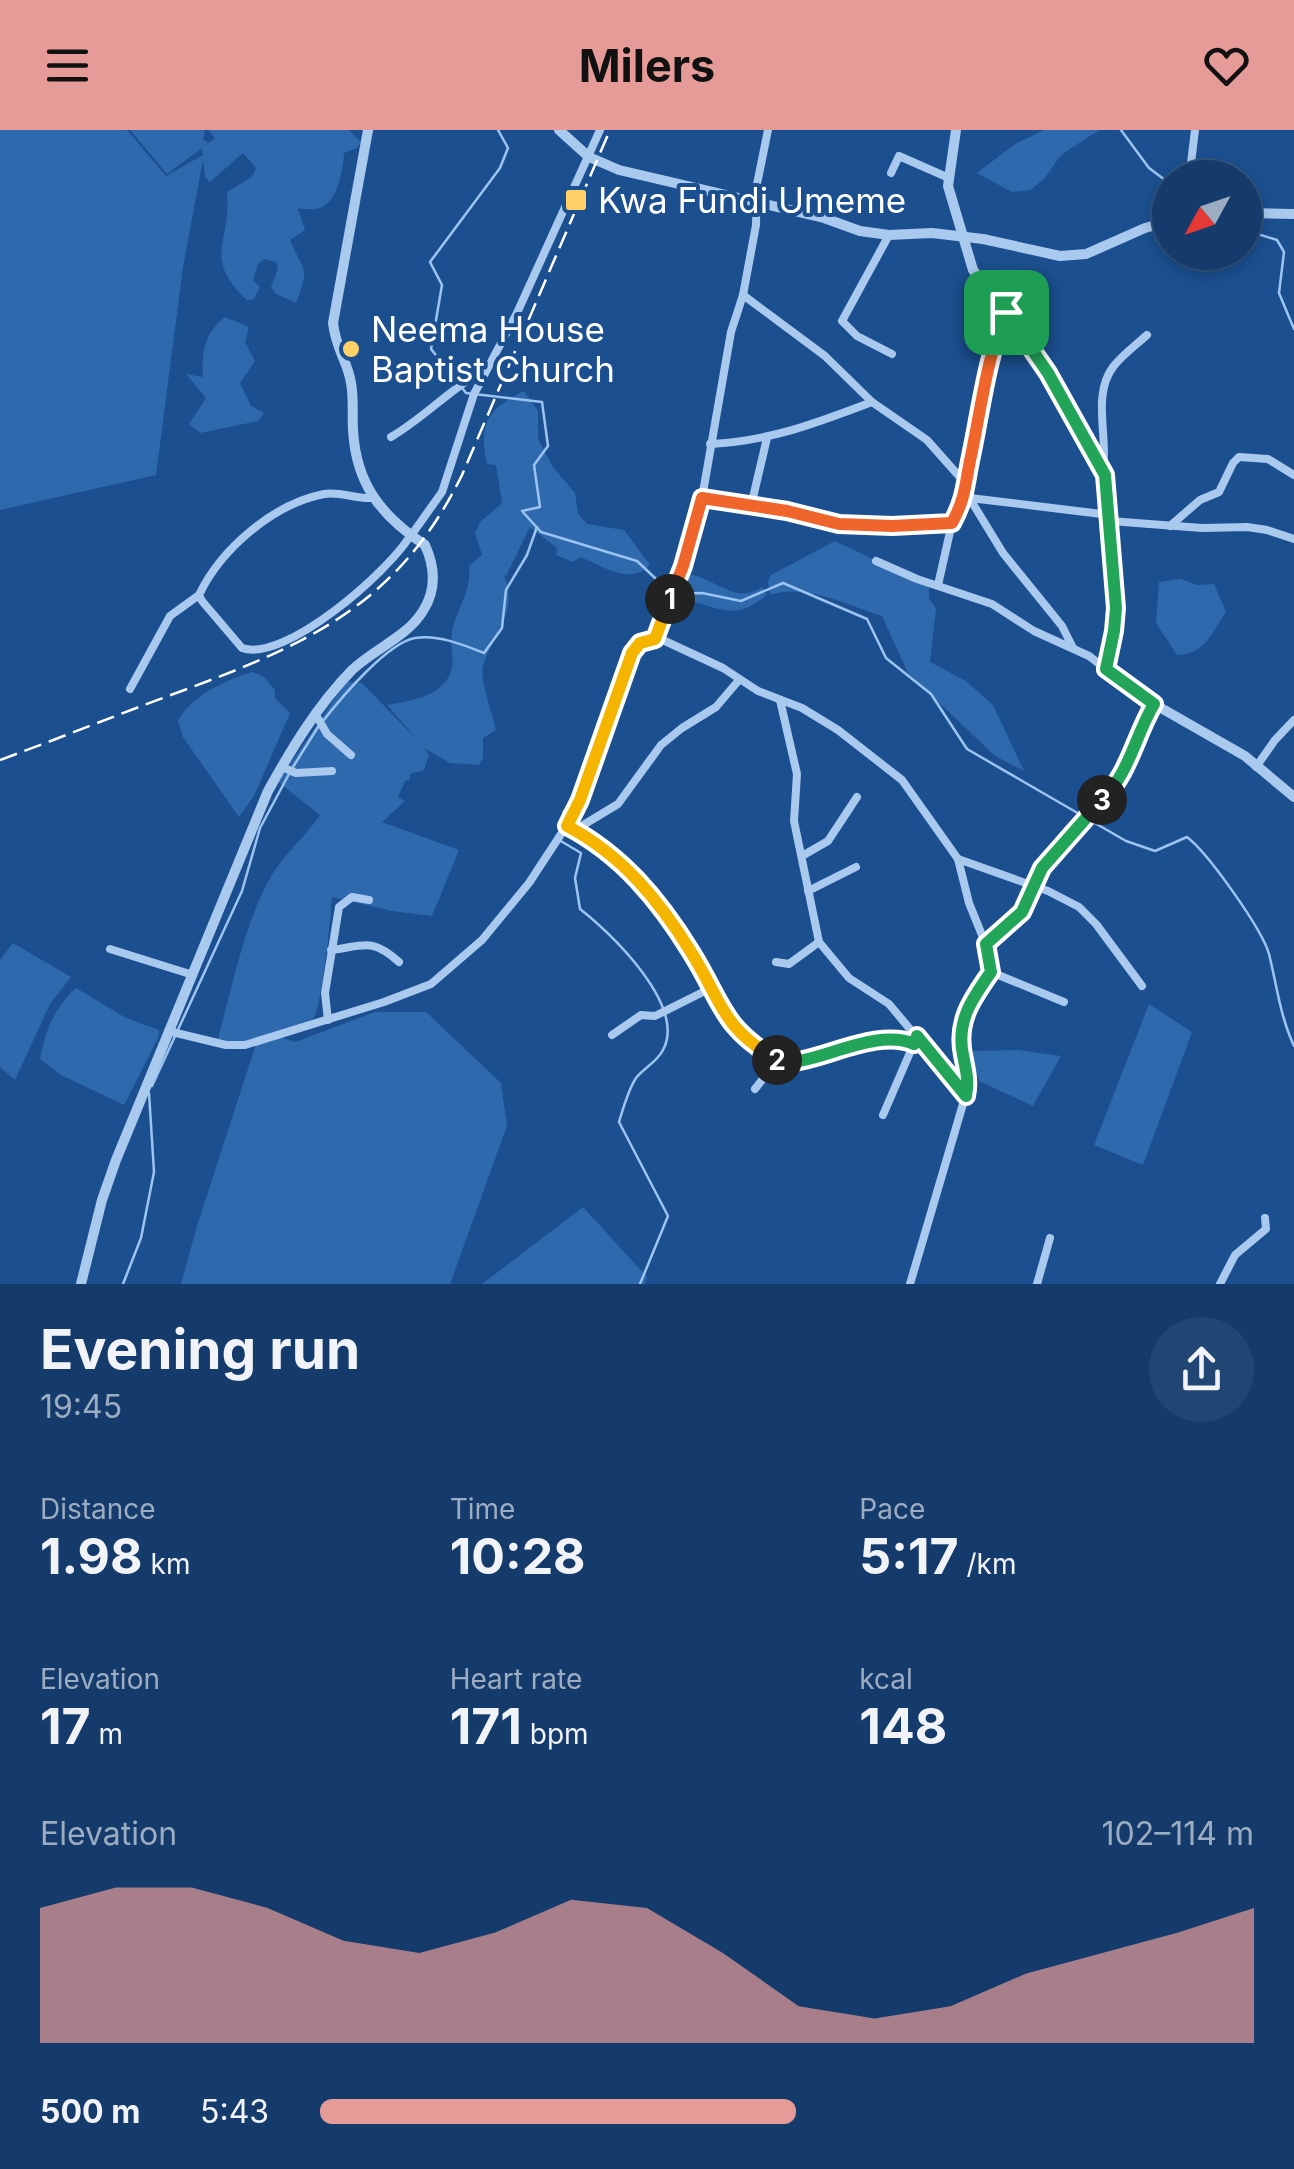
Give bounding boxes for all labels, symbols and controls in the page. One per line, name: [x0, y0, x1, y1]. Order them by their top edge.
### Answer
icon: menu: [40, 38, 95, 93]
text: Milers: [579, 38, 715, 93]
icon: heart: [1199, 38, 1254, 93]
north arrow: [1152, 160, 1262, 270]
map controls: [1152, 160, 1262, 270]
place label: Kwa Fundi Umeme: [598, 179, 906, 221]
marker: Kwa Fundi Umeme: [563, 187, 589, 213]
pin: [964, 270, 1049, 355]
icon: arrive: [979, 285, 1034, 340]
place label: Neema House Baptist Church: [371, 308, 615, 390]
marker: Neema House Baptist Church: [340, 338, 362, 360]
pin: 1: [645, 574, 695, 624]
text: 1: [664, 582, 676, 616]
pin: 3: [1077, 775, 1127, 825]
text: 3: [1093, 783, 1111, 817]
pin: 2: [752, 1035, 802, 1085]
text: 2: [768, 1043, 786, 1077]
text: Evening run: [40, 1316, 360, 1382]
button: share: [1149, 1317, 1254, 1422]
text: 19:45: [40, 1387, 122, 1426]
text: Distance: [40, 1492, 156, 1526]
text: Time: [450, 1492, 515, 1526]
text: Pace: [859, 1492, 925, 1526]
text: 1.98: [40, 1526, 143, 1586]
text: 10:28: [450, 1526, 586, 1586]
text: 5:17: [859, 1526, 959, 1586]
text: km: [143, 1547, 190, 1581]
text: /km: [959, 1547, 1016, 1581]
text: Elevation: [40, 1662, 160, 1696]
text: Heart rate: [450, 1662, 582, 1696]
text: kcal: [859, 1662, 913, 1696]
text: 17: [40, 1696, 91, 1756]
text: 171: [450, 1696, 522, 1756]
text: 148: [859, 1696, 947, 1756]
text: m: [91, 1717, 123, 1751]
text: bpm: [522, 1717, 589, 1751]
text: Elevation: [40, 1814, 177, 1853]
text: 102–114 m: [1102, 1814, 1254, 1853]
text: 500 m: [40, 2092, 140, 2131]
text: 5:43: [200, 2092, 269, 2131]

